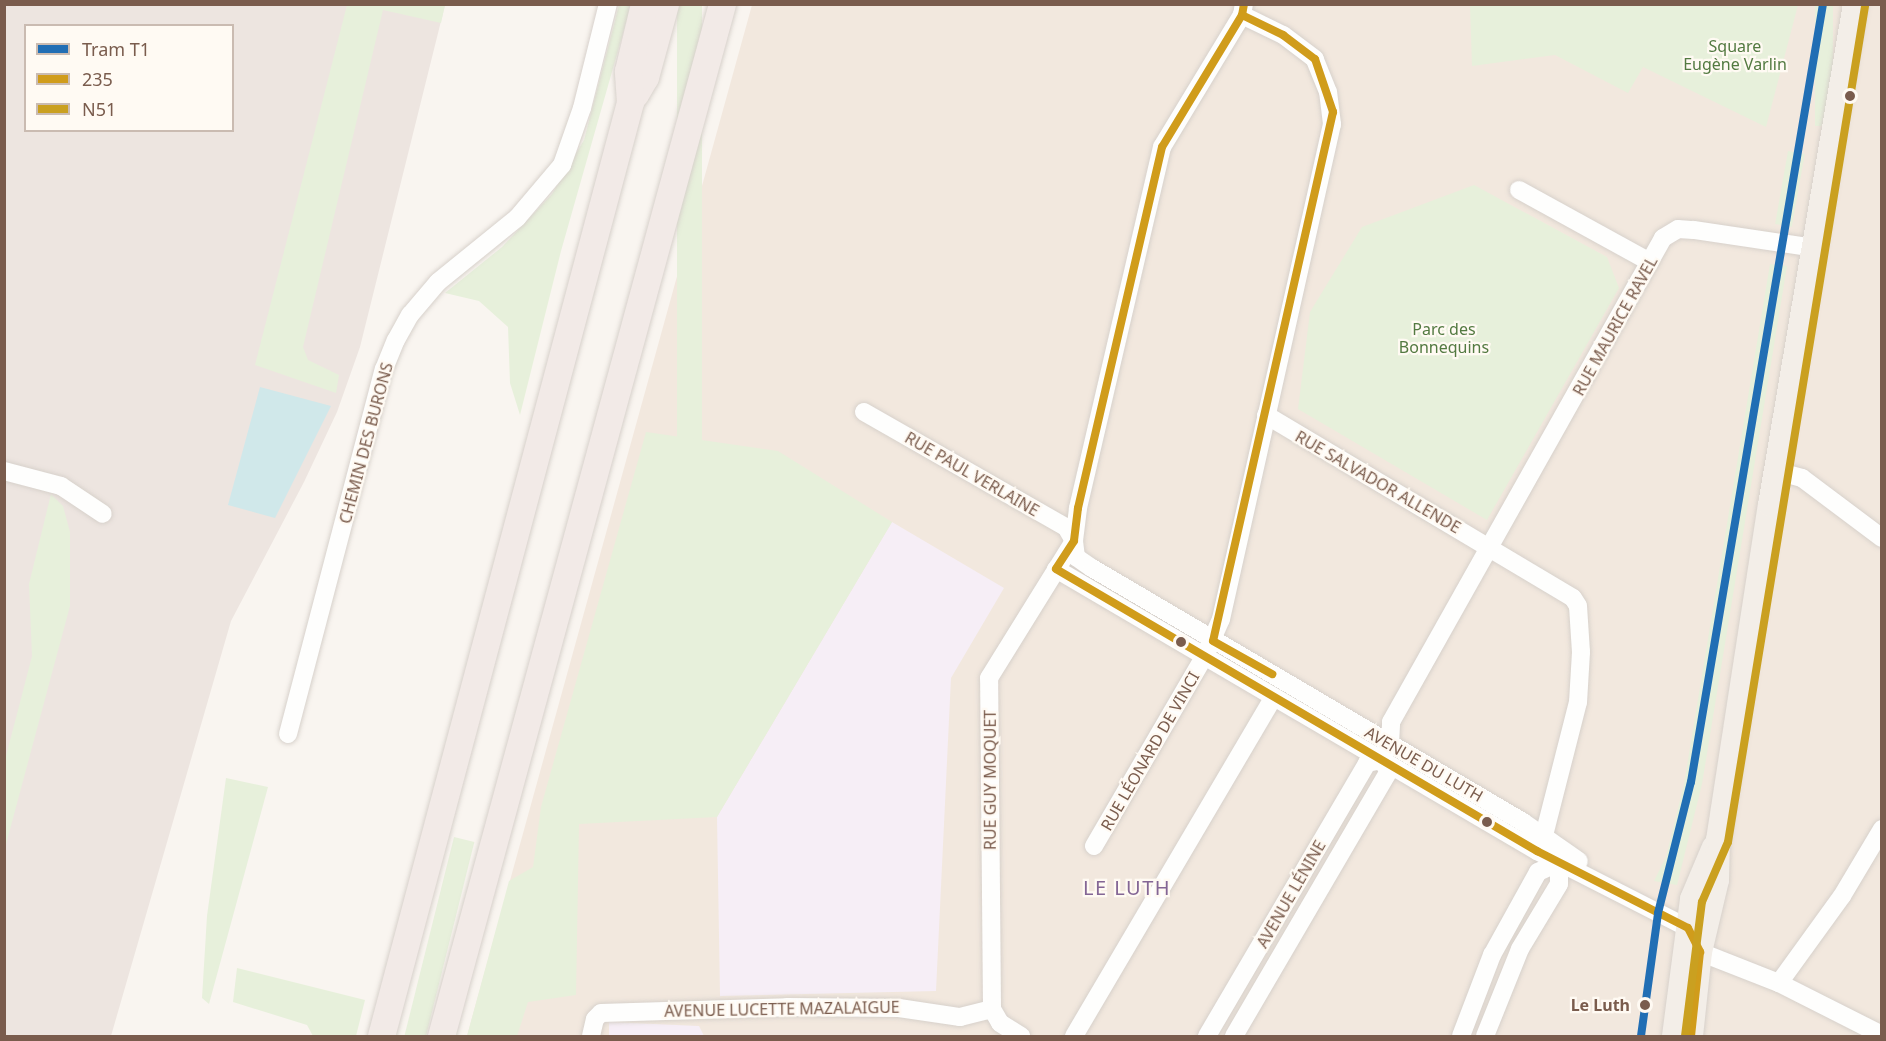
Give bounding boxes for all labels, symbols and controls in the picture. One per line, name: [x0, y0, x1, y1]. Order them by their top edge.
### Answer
legend: [24, 24, 234, 132]
park label: Square Eugène Varlin: [1683, 36, 1787, 74]
text: Tram T1: [82, 37, 150, 61]
text: 235: [82, 67, 113, 91]
unlabelled marker: [1844, 90, 1856, 102]
text: N51: [82, 97, 116, 121]
street label: RUE MAURICE RAVEL: [1569, 253, 1661, 399]
park label: Parc des Bonnequins: [1399, 319, 1489, 357]
street label: CHEMIN DES BURONS: [335, 360, 397, 526]
street label: RUE SALVADOR ALLENDE: [1292, 427, 1464, 537]
street label: RUE PAUL VERLAINE: [902, 428, 1042, 520]
unlabelled marker: [1175, 636, 1187, 648]
street label: RUE LÉONARD DE VINCI: [1097, 668, 1203, 834]
street label: RUE GUY MOQUET: [980, 710, 1000, 850]
street label: AVENUE DU LUTH: [1362, 722, 1486, 806]
unlabelled marker: [1481, 816, 1493, 828]
street label: AVENUE LÉNINE: [1252, 837, 1330, 951]
district label: LE LUTH: [1083, 875, 1171, 899]
place label: Le Luth: [1571, 995, 1630, 1015]
marker: Le Luth: [1635, 995, 1655, 1015]
street label: AVENUE LUCETTE MAZALAIGUE: [664, 997, 900, 1021]

